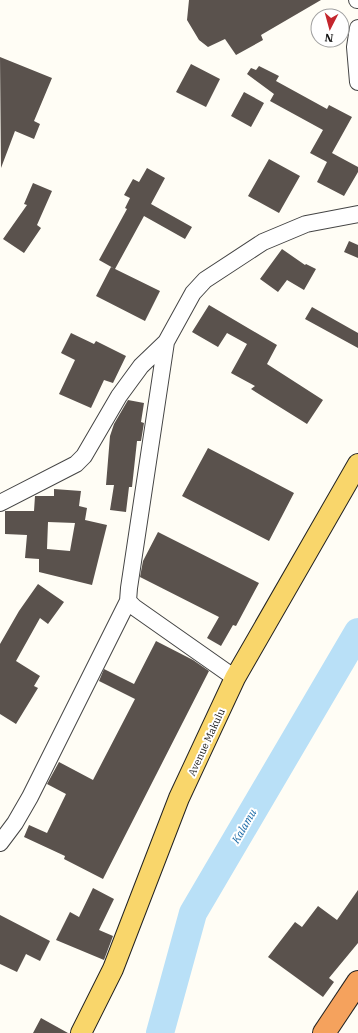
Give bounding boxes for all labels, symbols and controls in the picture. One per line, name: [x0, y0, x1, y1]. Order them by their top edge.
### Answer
north arrow: [310, 8, 350, 48]
text: N: [324, 30, 334, 45]
street label: Avenue Makulu: [185, 706, 228, 778]
water label: Kalamu: [228, 806, 260, 847]

